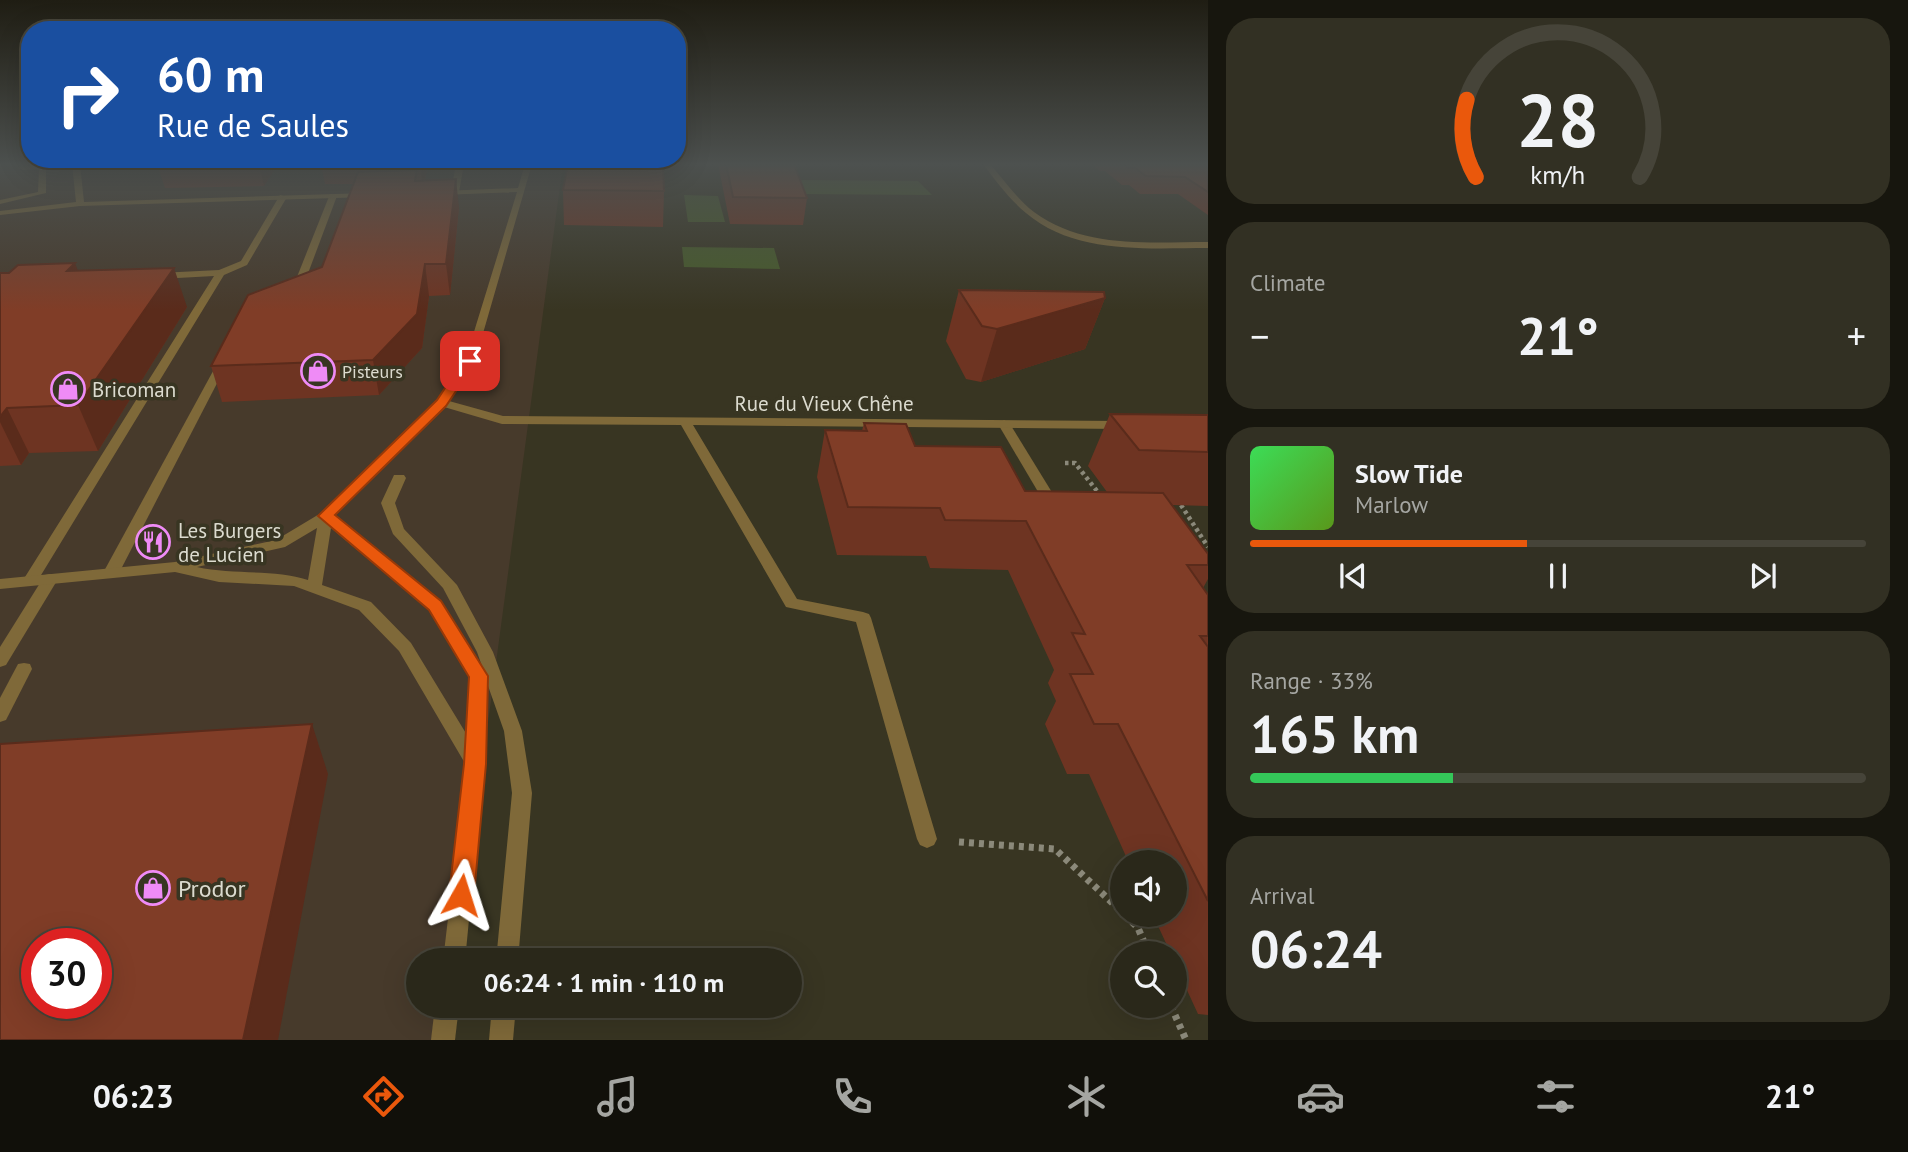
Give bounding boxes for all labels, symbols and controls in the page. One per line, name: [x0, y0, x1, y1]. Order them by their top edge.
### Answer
text: 60 m: [157, 42, 264, 106]
icon: right: [42, 49, 133, 140]
text: 28: [1517, 74, 1599, 168]
text: Rue de Saules: [157, 104, 349, 146]
text: km/h: [1531, 159, 1585, 191]
text: Climate: [1250, 268, 1325, 297]
text: 21°: [1517, 302, 1599, 369]
text: −: [1250, 311, 1269, 360]
text: +: [1847, 311, 1866, 360]
pin: [440, 331, 500, 391]
icon: arrive: [451, 342, 489, 380]
shop icon: Pisteurs: [299, 352, 337, 390]
place label: Pisteurs: [342, 360, 403, 383]
shop icon: Bricoman: [49, 370, 87, 408]
place label: Bricoman: [92, 376, 176, 403]
street label: Rue du Vieux Chêne: [734, 390, 914, 417]
text: Slow Tide: [1355, 457, 1463, 490]
text: Marlow: [1355, 490, 1428, 519]
place label: Les Burgers de Lucien: [178, 517, 281, 568]
restaurant icon: Les Burgers de Lucien: [134, 523, 172, 561]
icon: previous: [1334, 557, 1372, 595]
icon: pause: [1539, 557, 1577, 595]
icon: next: [1744, 557, 1782, 595]
text: Range · 33%: [1250, 666, 1373, 695]
text: 165 km: [1250, 700, 1419, 767]
map controls: [1110, 850, 1187, 1018]
button: sound: [1110, 850, 1187, 927]
position arrow: [424, 858, 498, 932]
shop icon: Prodor: [134, 869, 172, 907]
place label: Prodor: [178, 873, 246, 904]
text: Arrival: [1250, 881, 1314, 910]
text: 06:24: [1250, 915, 1382, 982]
speed limit sign: 30: [21, 928, 112, 1019]
button: search: [1110, 941, 1187, 1018]
text: 06:24 · 1 min · 110 m: [484, 966, 724, 999]
icon: directions: [359, 1072, 408, 1121]
icon: music: [593, 1072, 642, 1121]
icon: phone: [828, 1072, 877, 1121]
icon: climate: [1062, 1072, 1111, 1121]
icon: car: [1296, 1072, 1345, 1121]
icon: filters: [1531, 1072, 1580, 1121]
text: 06:23: [93, 1075, 174, 1117]
text: 21°: [1765, 1075, 1815, 1117]

